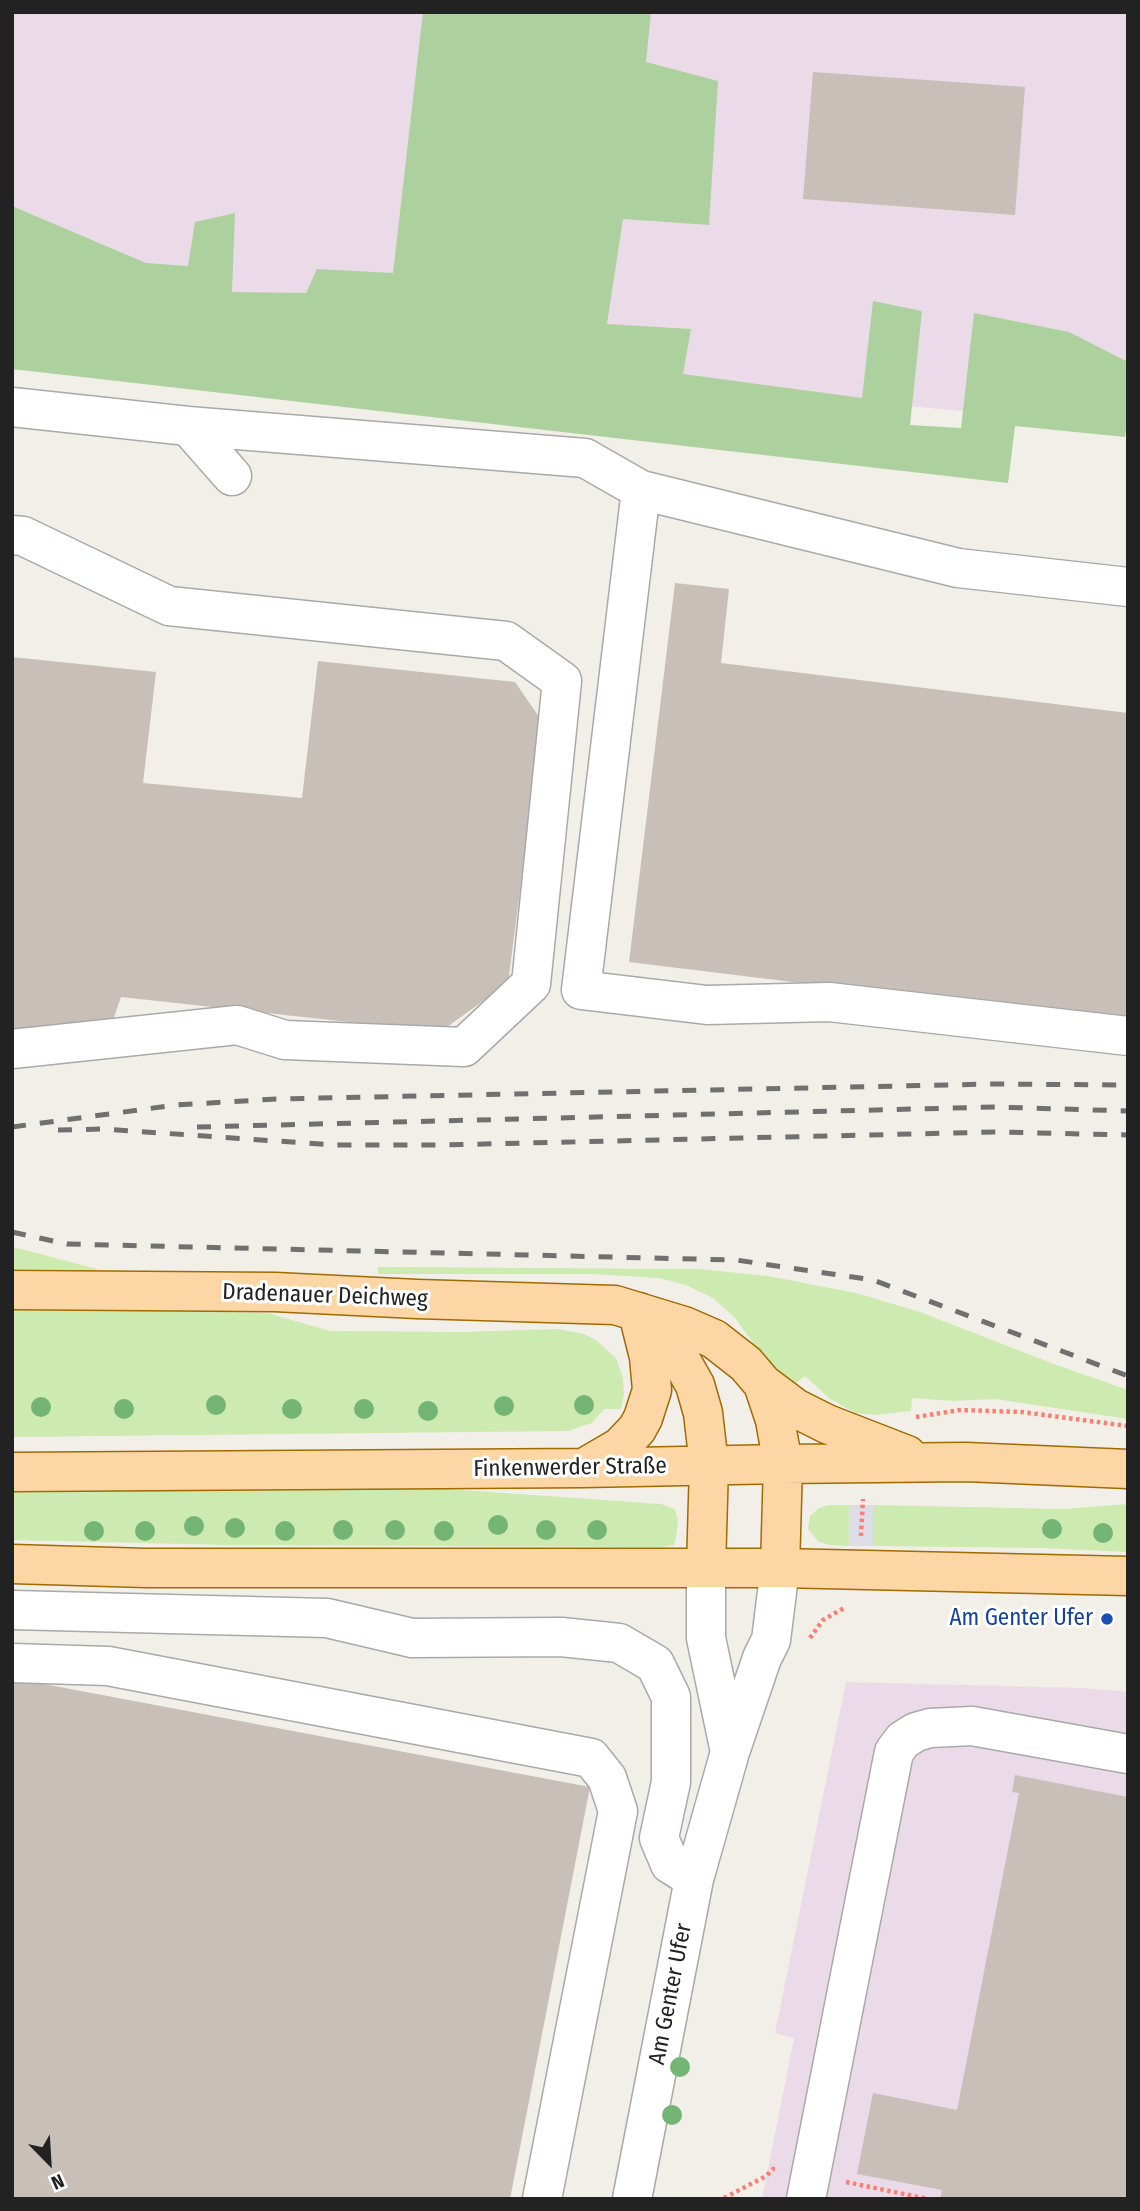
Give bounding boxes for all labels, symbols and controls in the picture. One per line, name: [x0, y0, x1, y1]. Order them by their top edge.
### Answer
street label: Dradenauer Deichweg: [222, 1279, 428, 1313]
street label: Finkenwerder Straße: [473, 1453, 667, 1483]
place label: Am Genter Ufer: [949, 1605, 1093, 1633]
marker: Am Genter Ufer: [1099, 1611, 1115, 1627]
street label: Am Genter Ufer: [644, 1921, 698, 2067]
north arrow: [14, 2127, 84, 2197]
text: N: [48, 2169, 68, 2194]

